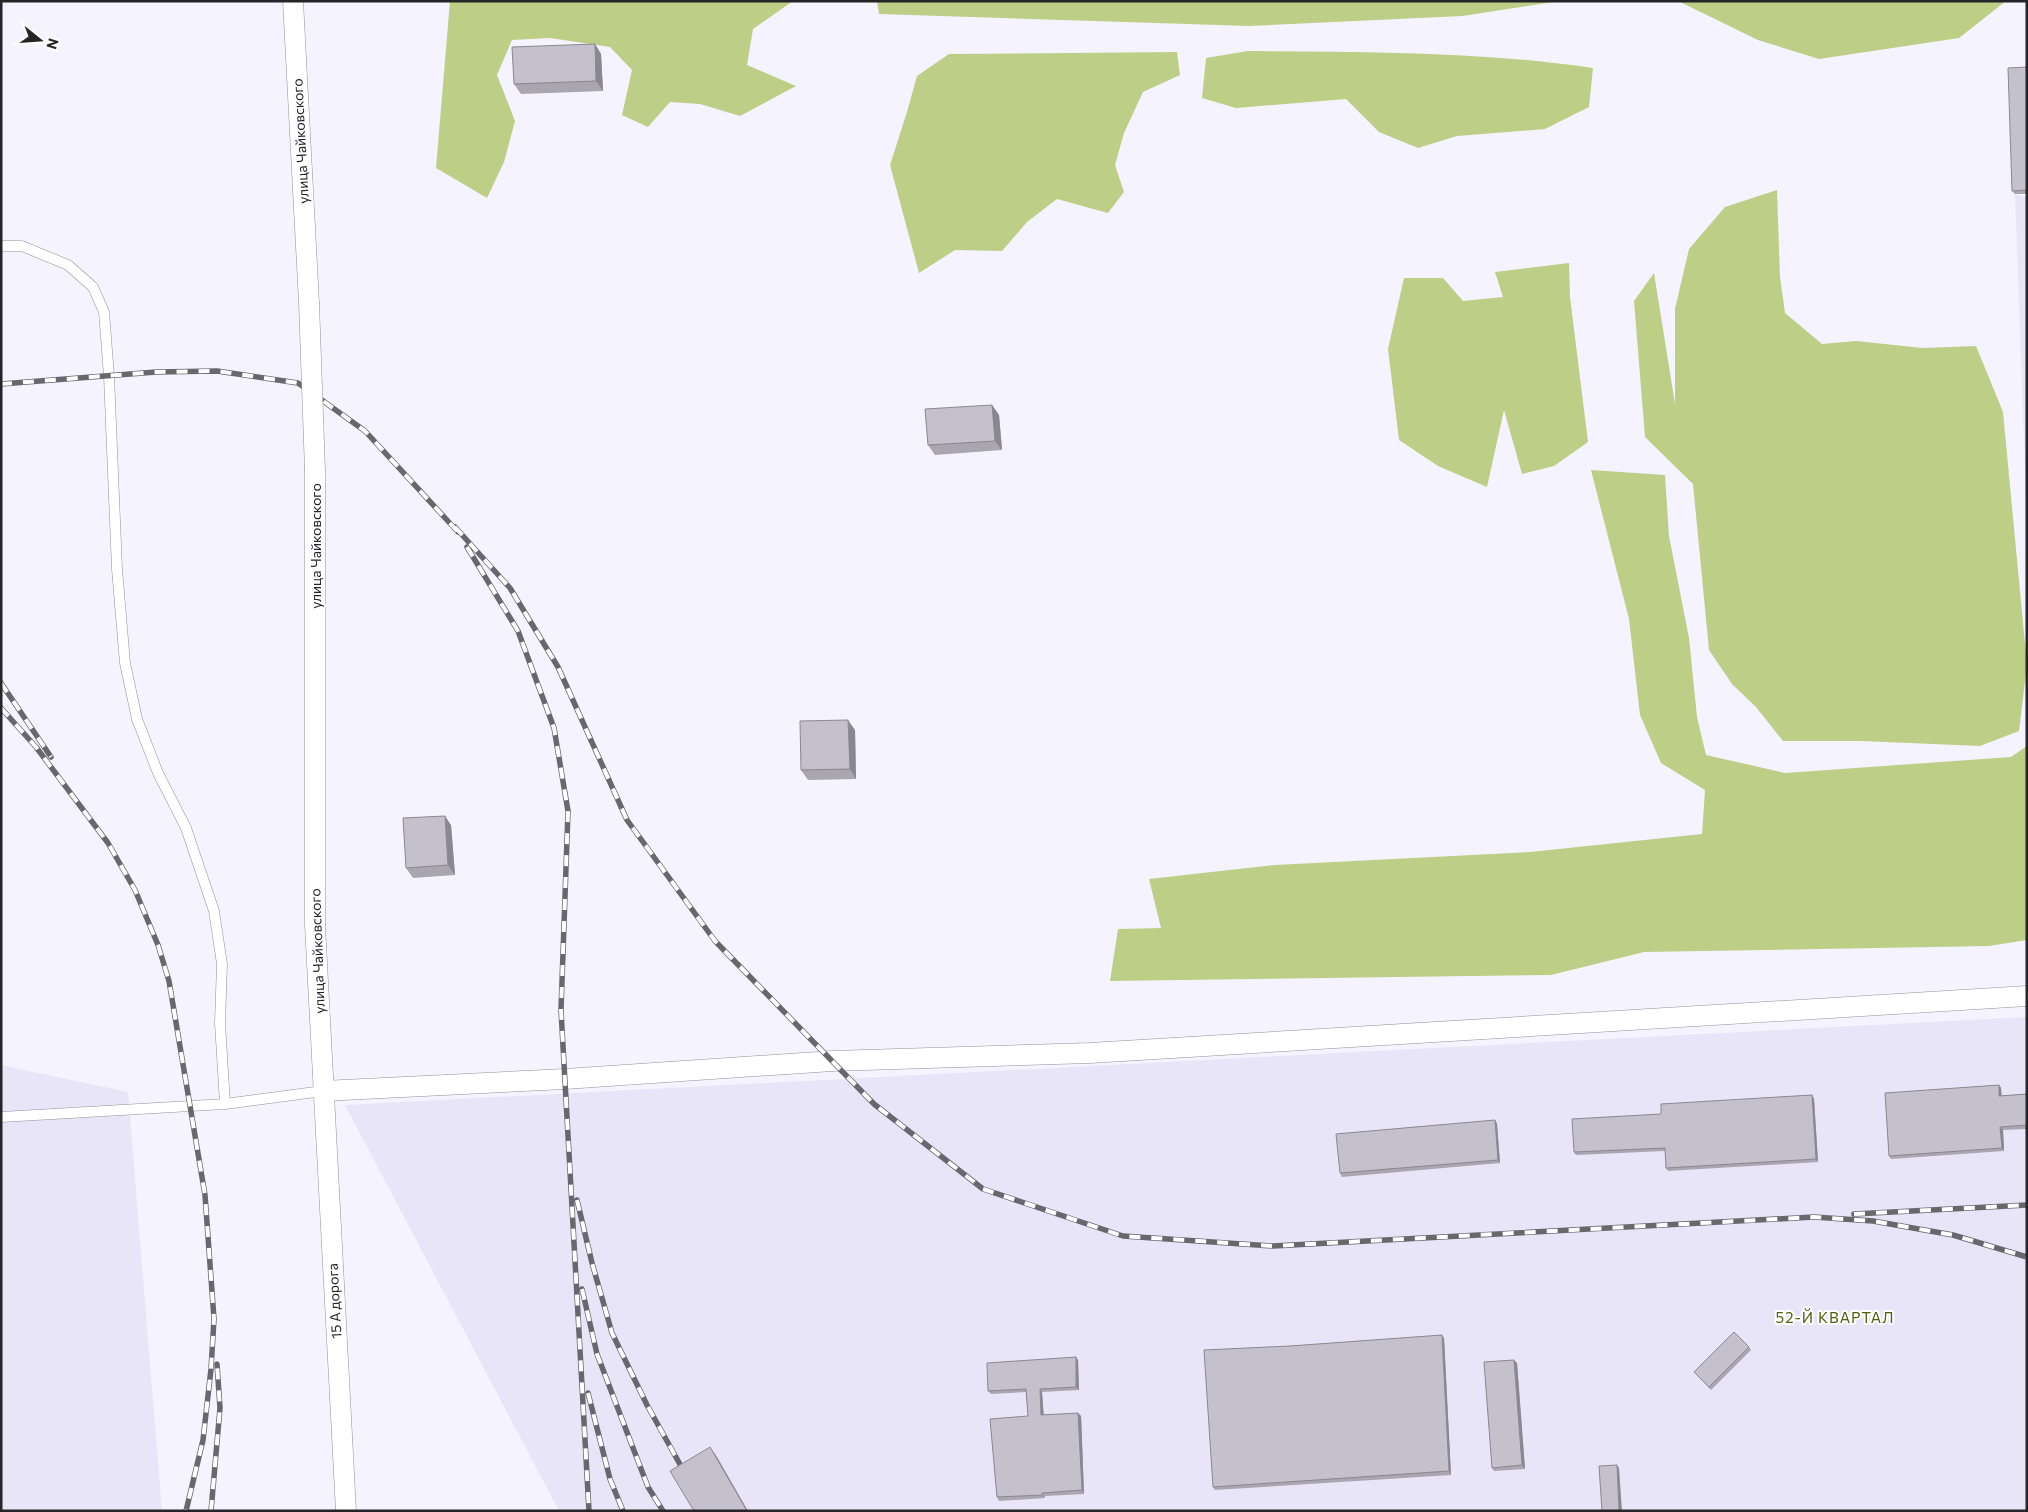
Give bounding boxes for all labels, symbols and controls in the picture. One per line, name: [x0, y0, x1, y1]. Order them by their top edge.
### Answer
north arrow: [15, 15, 65, 65]
text: N: [43, 36, 63, 51]
street label: улица Чайковского: [288, 78, 312, 204]
street label: улица Чайковского: [307, 483, 324, 609]
street label: улица Чайковского: [306, 888, 328, 1014]
street label: 15 А дорога: [324, 1263, 344, 1339]
district label: 52-Й КВАРТАЛ: [1776, 1308, 1894, 1326]

